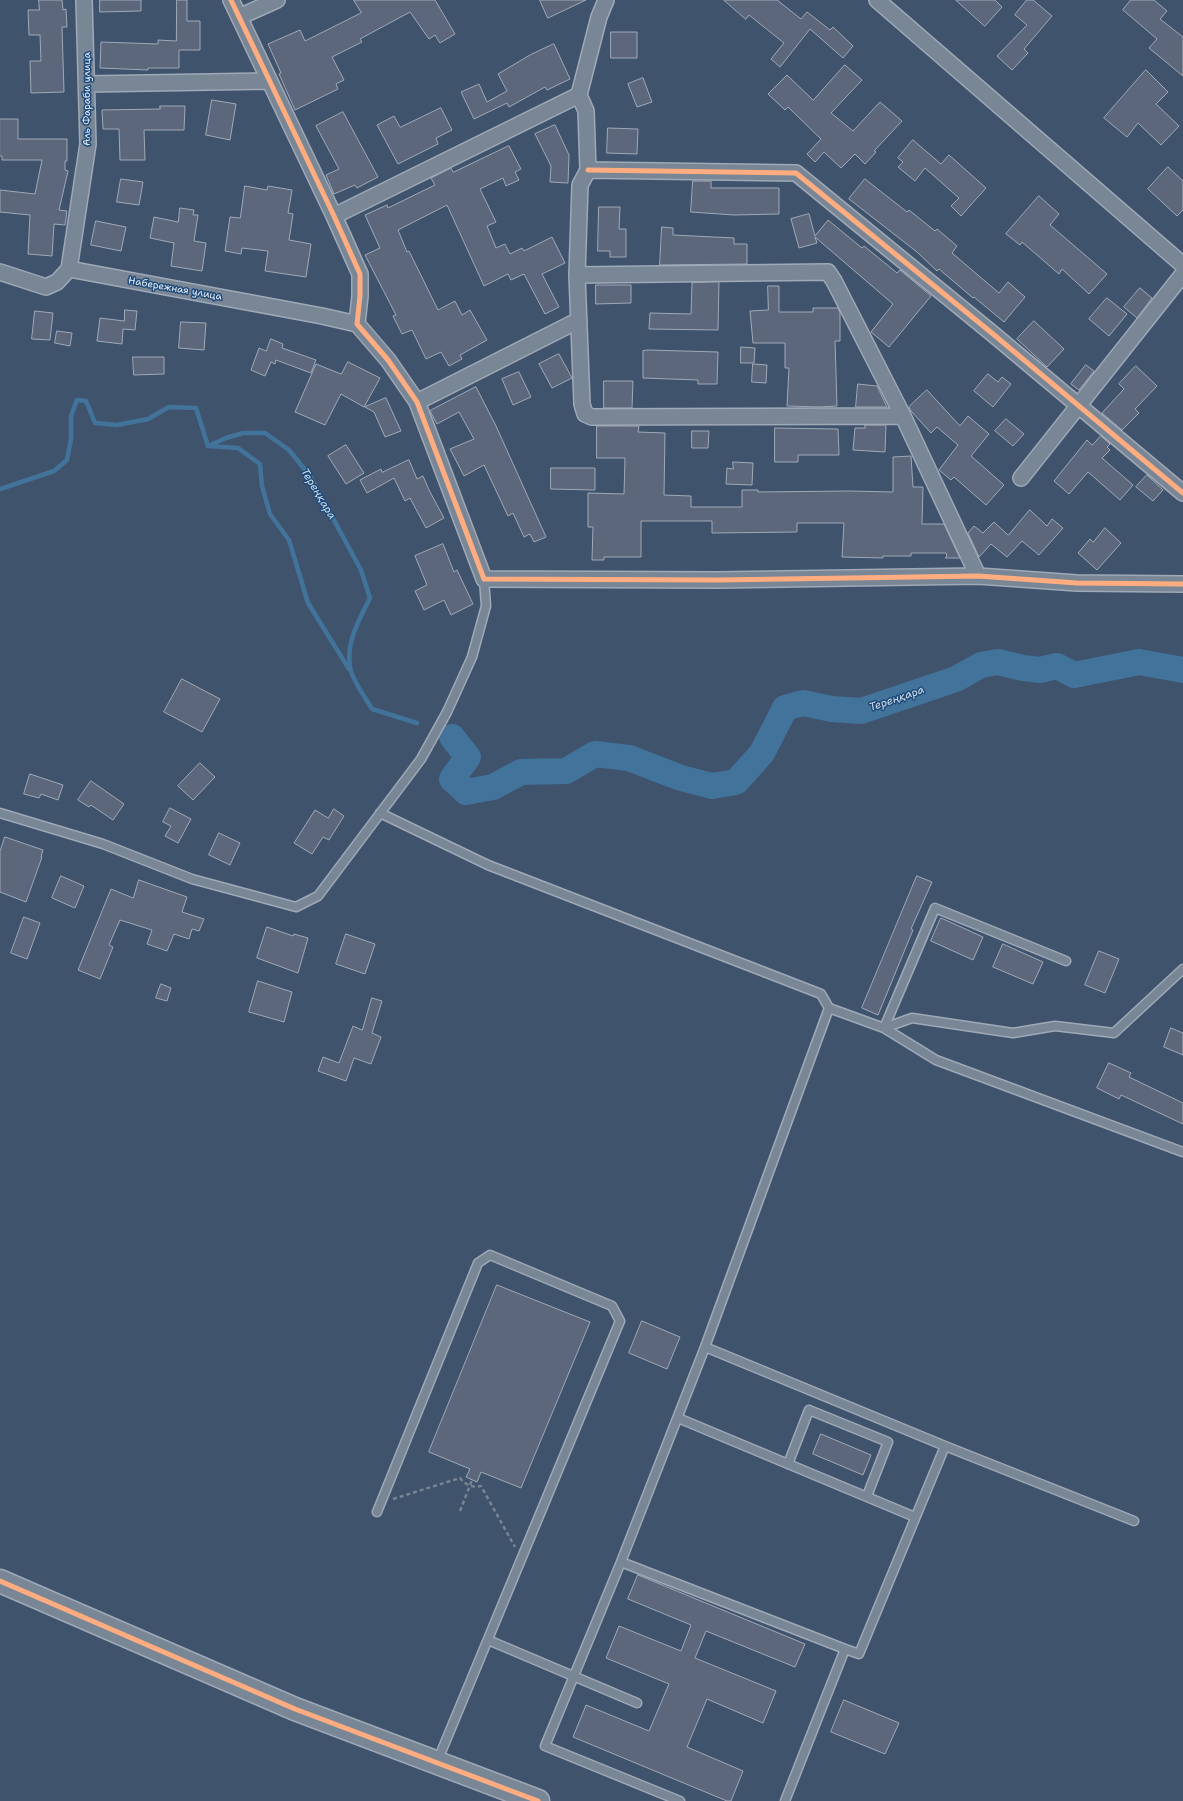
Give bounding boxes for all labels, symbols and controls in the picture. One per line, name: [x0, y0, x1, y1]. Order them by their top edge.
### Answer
street label: Аль Фараби улица: [81, 52, 93, 146]
street label: Набережная улица: [127, 275, 223, 303]
water label: Тереңқара: [298, 466, 338, 522]
water label: Тереңқара: [868, 683, 926, 715]

